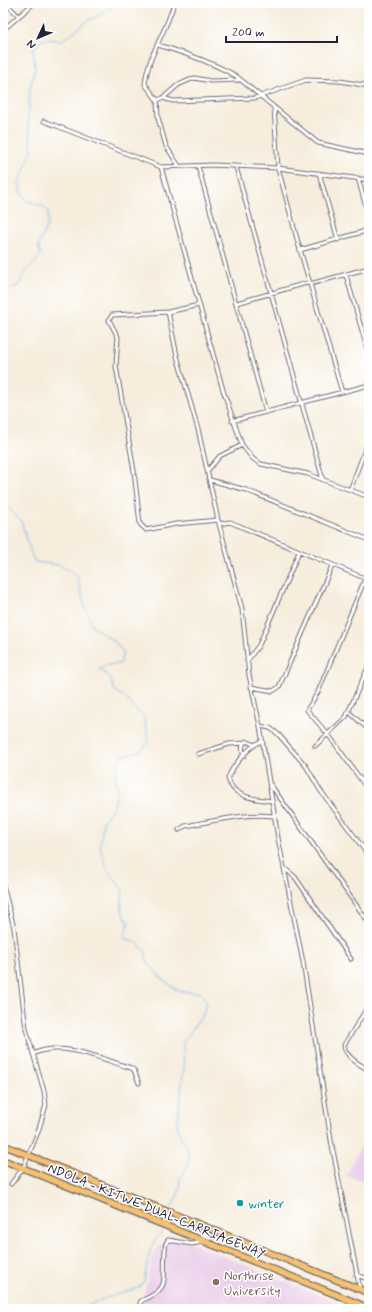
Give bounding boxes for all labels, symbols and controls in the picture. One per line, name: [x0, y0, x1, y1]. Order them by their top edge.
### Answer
north arrow: [18, 18, 58, 58]
scale bar: [226, 18, 337, 44]
text: 200 m: [232, 25, 265, 41]
text: N: [24, 37, 39, 52]
street label: NDOLA - KITWE DUAL-CARRIAGEWAY: [45, 1160, 268, 1263]
place label: winter: [248, 1196, 285, 1213]
marker: winter: [235, 1198, 245, 1208]
place label: Northrise University: [224, 1268, 280, 1300]
marker: Northrise University: [211, 1277, 221, 1287]

